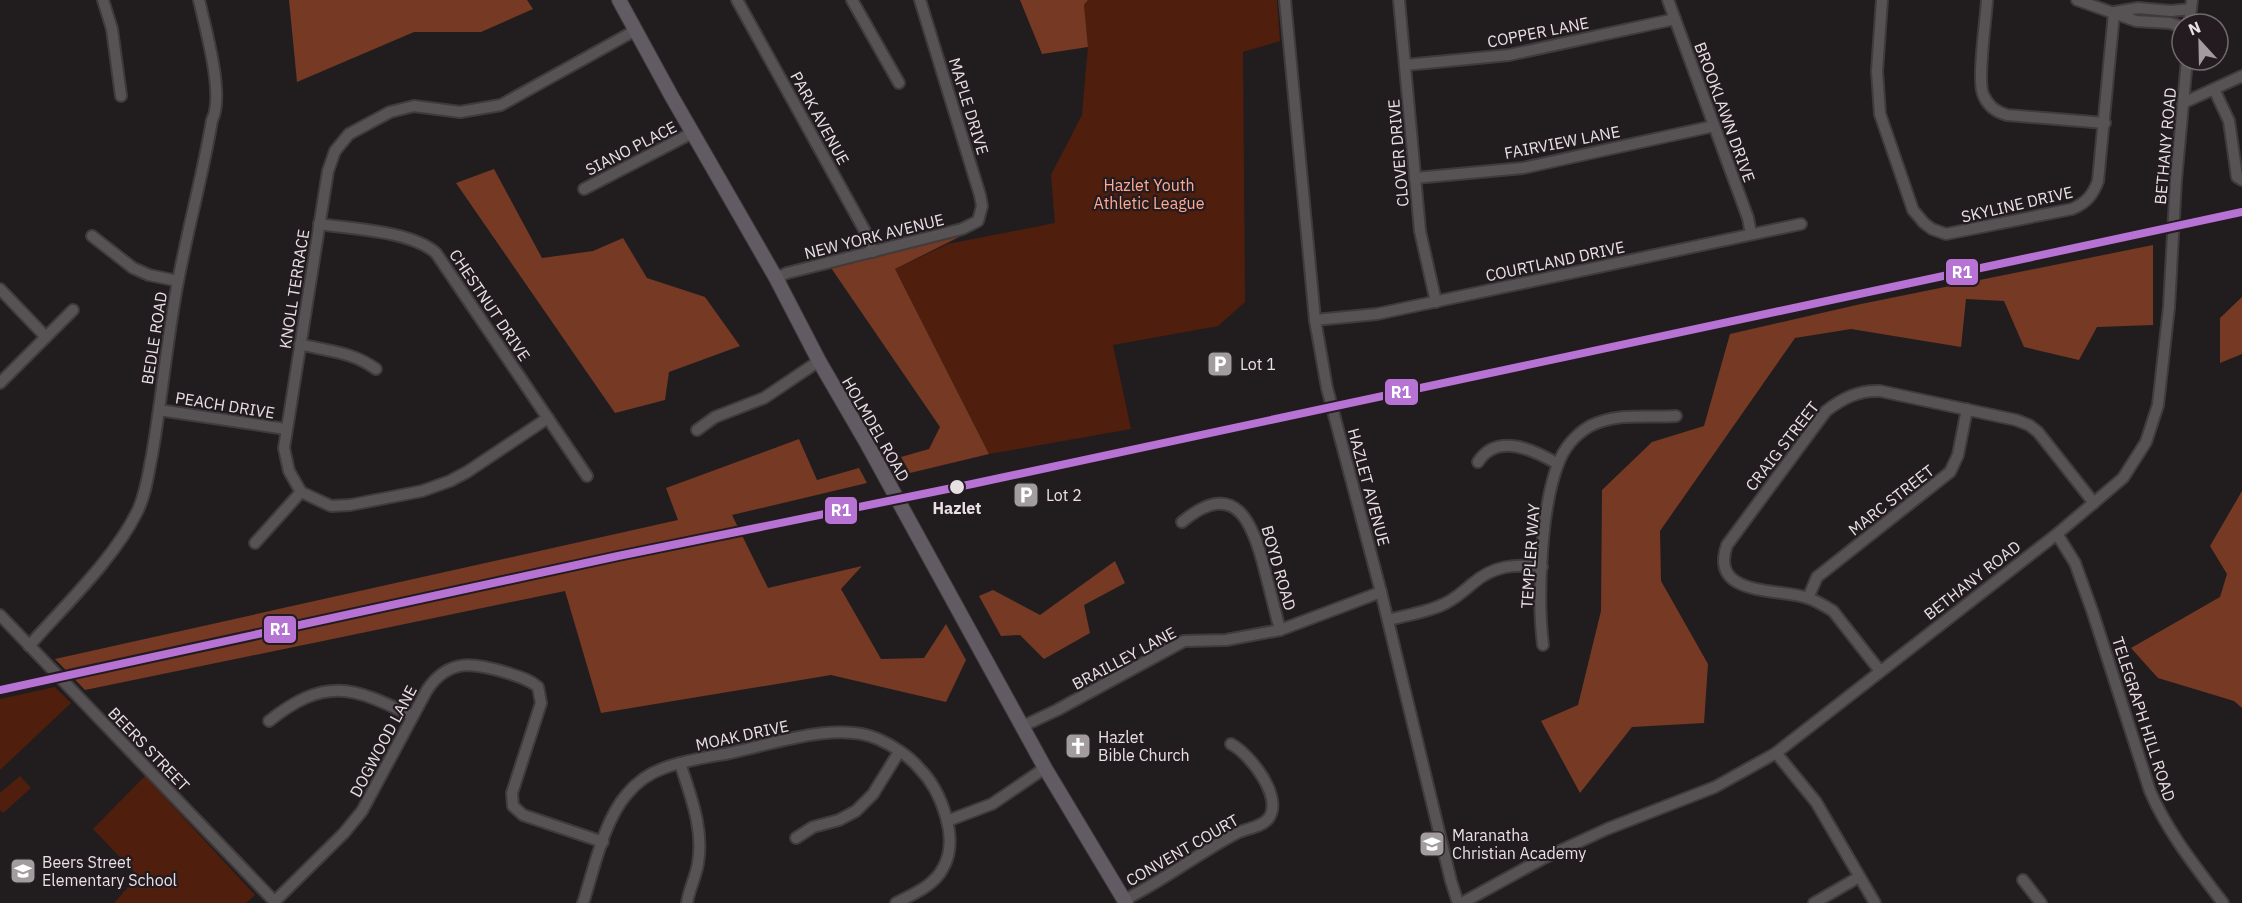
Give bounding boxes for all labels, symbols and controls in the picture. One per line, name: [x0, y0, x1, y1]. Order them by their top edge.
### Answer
street label: COPPER LANE: [1486, 12, 1590, 52]
north arrow: [2170, 12, 2230, 72]
text: N: [2185, 17, 2204, 40]
street label: BROOKLAWN DRIVE: [1690, 39, 1760, 185]
street label: MAPLE DRIVE: [945, 55, 993, 157]
street label: PARK AVENUE: [786, 68, 854, 168]
street label: BETHANY ROAD: [2150, 87, 2180, 205]
street label: CLOVER DRIVE: [1383, 98, 1413, 208]
street label: SIANO PLACE: [582, 116, 680, 180]
street label: FAIRVIEW LANE: [1502, 121, 1622, 163]
park label: Hazlet Youth Athletic League: [1094, 175, 1205, 213]
street label: SKYLINE DRIVE: [1959, 181, 2075, 227]
street label: NEW YORK AVENUE: [802, 209, 946, 263]
street label: KNOLL TERRACE: [275, 228, 313, 350]
street label: COURTLAND DRIVE: [1484, 236, 1626, 286]
street label: CHESTNUT DRIVE: [445, 245, 535, 365]
line badge: R1: [1945, 258, 1979, 286]
text: R1: [1952, 262, 1973, 282]
street label: BEDLE ROAD: [137, 290, 171, 386]
parking icon: Lot 1: [1205, 349, 1235, 379]
place label: Lot 1: [1240, 354, 1276, 374]
street label: HOLMDEL ROAD: [838, 373, 914, 485]
line badge: R1: [1384, 378, 1419, 406]
text: R1: [1391, 382, 1412, 402]
street label: PEACH DRIVE: [174, 387, 276, 423]
street label: CRAIG STREET: [1741, 397, 1823, 495]
street label: HAZLET AVENUE: [1344, 426, 1394, 548]
street label: MARC STREET: [1844, 460, 1938, 540]
marker: Hazlet: [948, 478, 966, 496]
parking icon: Lot 2: [1011, 480, 1041, 510]
place label: Lot 2: [1046, 485, 1082, 505]
line badge: R1: [824, 496, 858, 525]
place label: Hazlet: [933, 498, 981, 518]
text: R1: [831, 500, 852, 520]
street label: TEMPLER WAY: [1516, 502, 1544, 609]
street label: BOYD ROAD: [1257, 523, 1301, 613]
street label: BETHANY ROAD: [1920, 536, 2024, 624]
line badge: R1: [263, 615, 297, 644]
text: R1: [270, 619, 291, 639]
street label: BRAILLEY LANE: [1069, 622, 1179, 694]
street label: TELEGRAPH HILL ROAD: [2108, 634, 2180, 804]
street label: DOGWOOD LANE: [345, 682, 421, 800]
street label: BEERS STREET: [104, 703, 194, 795]
street label: MOAK DRIVE: [694, 715, 790, 755]
place label: Hazlet Bible Church: [1098, 727, 1190, 765]
church icon: Hazlet Bible Church: [1063, 731, 1093, 761]
street label: CONVENT COURT: [1122, 810, 1242, 890]
place label: Maranatha Christian Academy: [1452, 825, 1586, 863]
school or university icon: Maranatha Christian Academy: [1417, 829, 1447, 859]
place label: Beers Street Elementary School: [42, 852, 177, 890]
school or university icon: Beers Street Elementary School: [8, 856, 38, 886]

